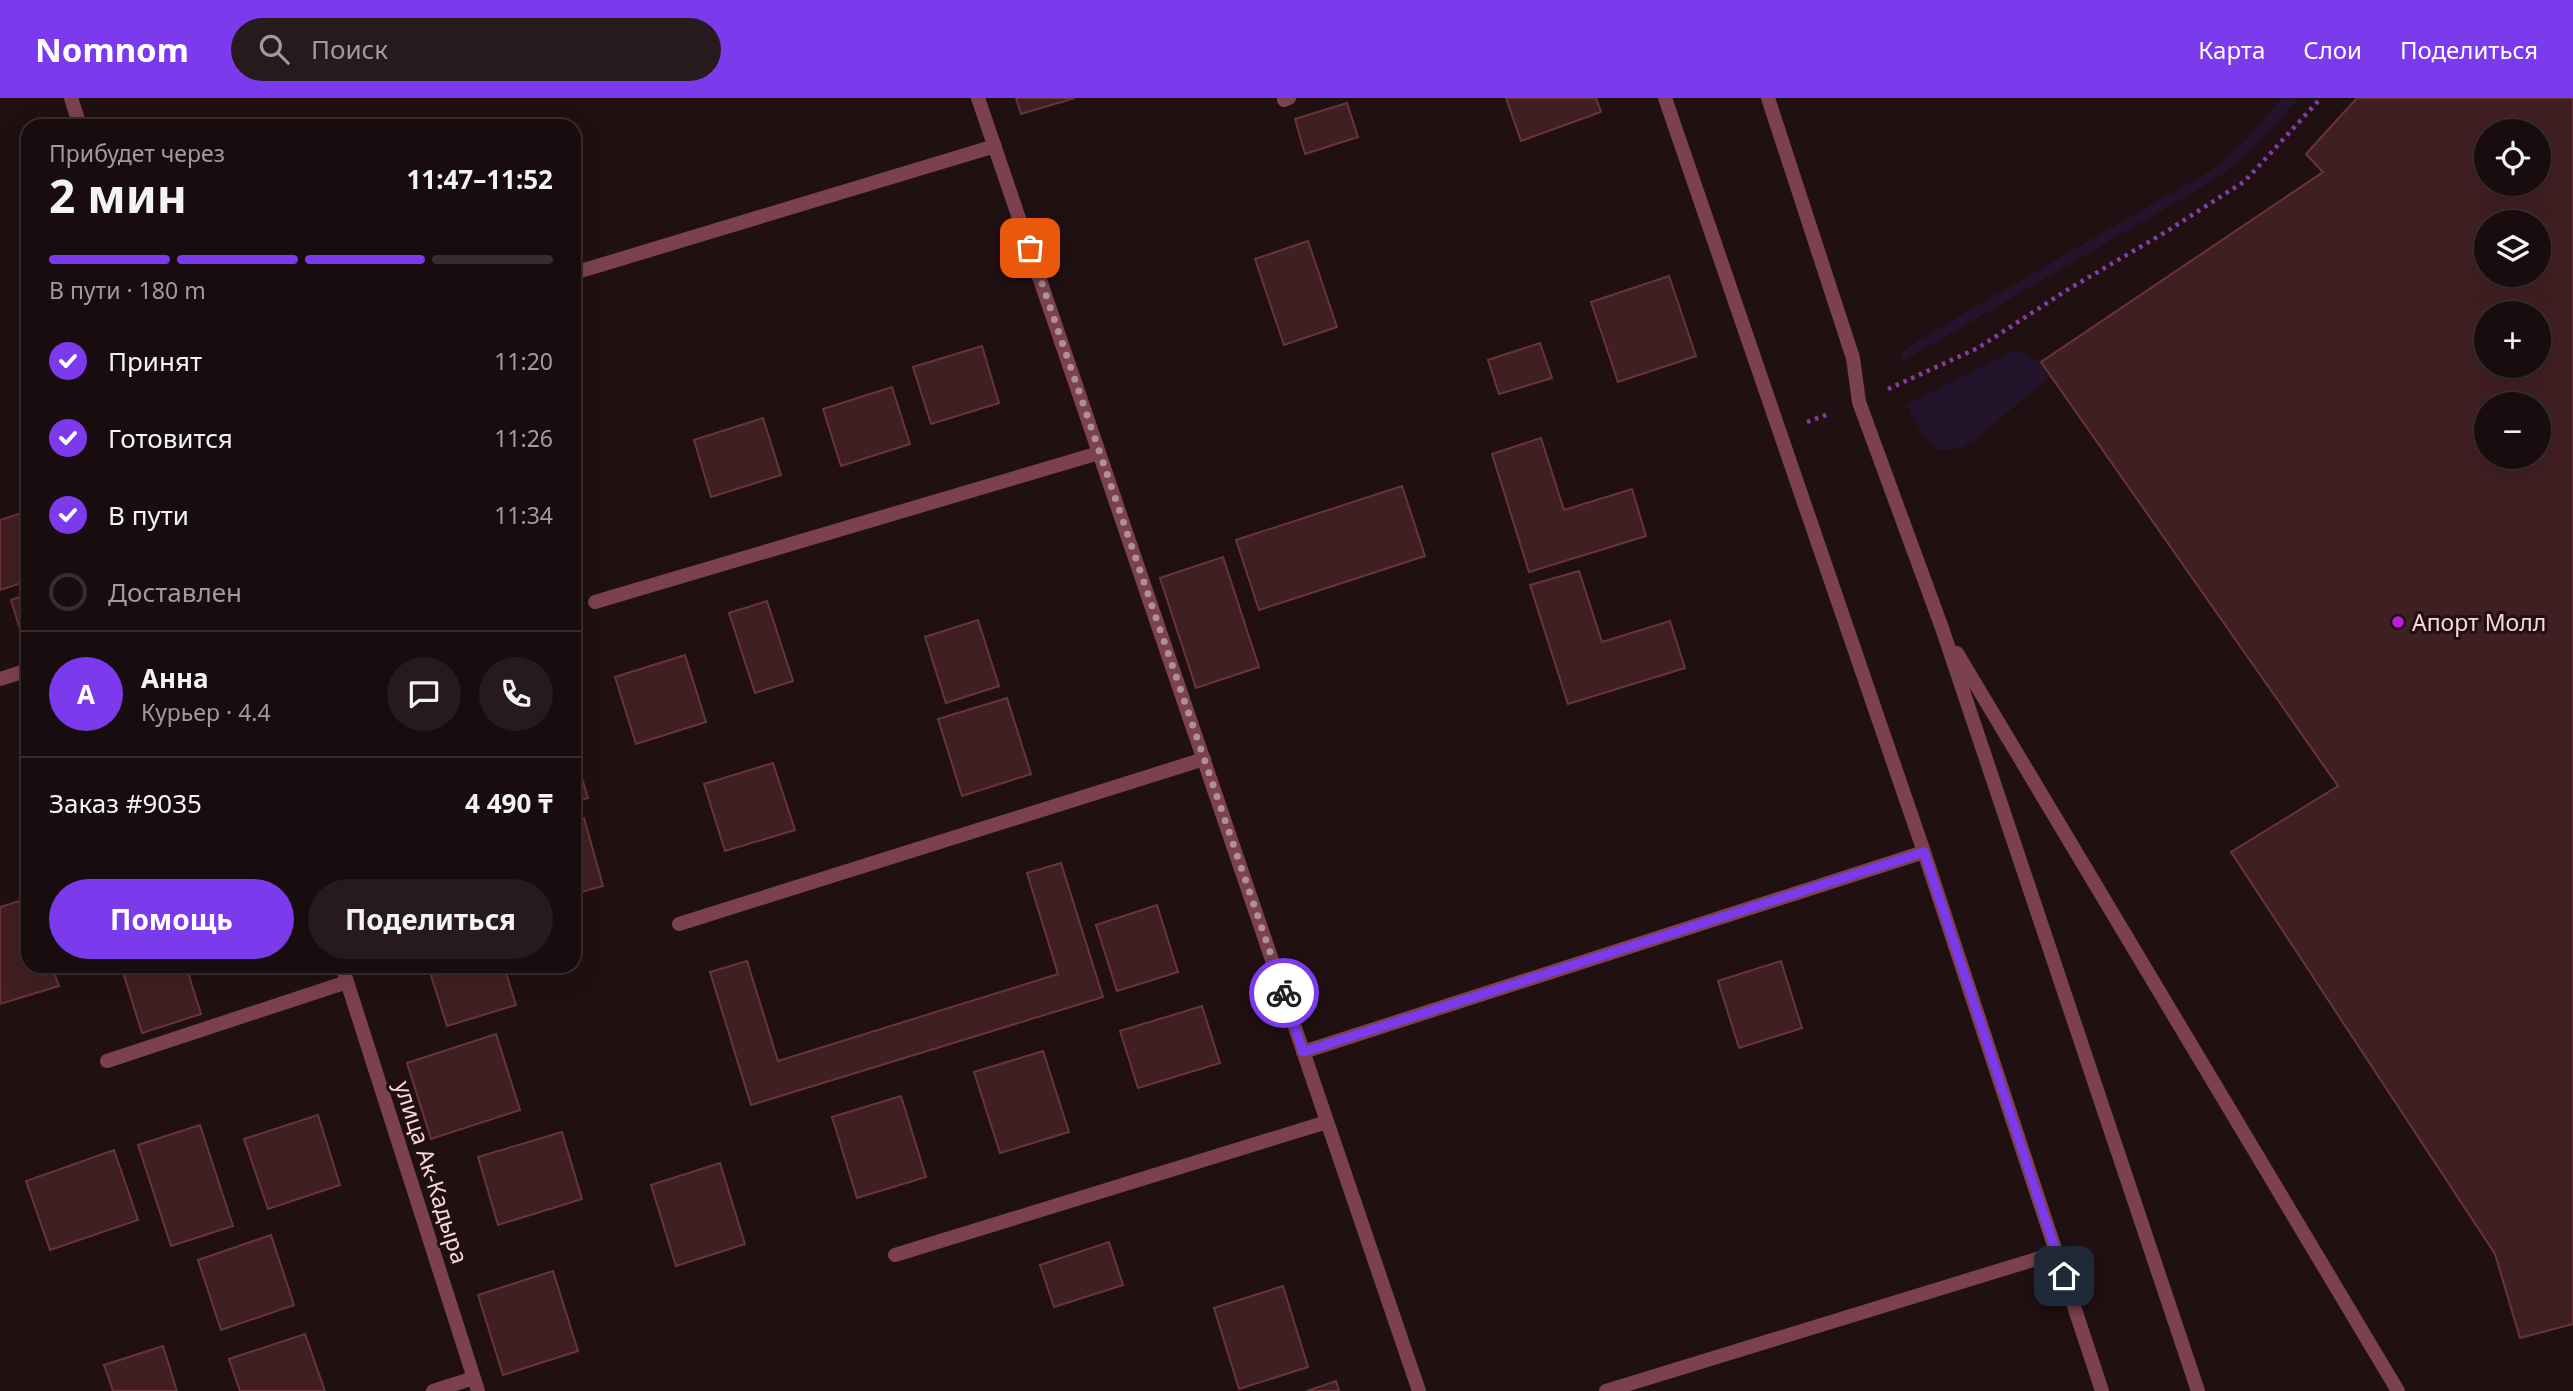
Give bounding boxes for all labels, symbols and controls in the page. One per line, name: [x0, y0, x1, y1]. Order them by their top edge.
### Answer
search box: [231, 18, 721, 81]
text: Nomnom: [35, 27, 189, 72]
icon: search: [255, 30, 293, 68]
text: Поиск: [311, 31, 388, 67]
text: Карта: [2198, 33, 2265, 66]
text: Слои: [2303, 33, 2362, 66]
text: Поделиться: [2400, 33, 2538, 66]
map controls: [2474, 119, 2551, 469]
button: locate: [2474, 119, 2551, 196]
text: Прибудет через: [49, 137, 225, 169]
text: 11:47–11:52: [406, 161, 553, 197]
text: 2 мин: [49, 164, 187, 226]
button: layers: [2474, 210, 2551, 287]
pin: [1000, 218, 1060, 278]
icon: bag: [1011, 229, 1049, 267]
text: В пути · 180 m: [49, 274, 206, 306]
button: +: [2474, 301, 2551, 378]
icon: check: [49, 342, 87, 380]
text: Принят: [108, 343, 202, 379]
text: 11:20: [494, 345, 553, 377]
button: −: [2474, 392, 2551, 469]
icon: check: [49, 419, 87, 457]
text: Готовится: [108, 420, 233, 456]
text: 11:26: [494, 422, 553, 454]
icon: check: [49, 496, 87, 534]
text: В пути: [108, 497, 189, 533]
text: 11:34: [494, 499, 553, 531]
text: Доставлен: [108, 574, 242, 610]
place label: Апорт Молл: [2412, 606, 2546, 638]
marker: Апорт Молл: [2390, 614, 2406, 630]
button: chat: [387, 657, 461, 731]
button: phone: [479, 657, 553, 731]
text: Анна: [141, 660, 209, 696]
text: А: [77, 676, 95, 712]
text: Курьер · 4.4: [141, 696, 271, 728]
text: Заказ #9035: [49, 785, 202, 821]
text: 4 490 ₸: [465, 785, 553, 821]
button: Помощь: [49, 879, 294, 959]
button: Поделиться: [308, 879, 553, 959]
courier: [1249, 958, 1319, 1028]
icon: bike: [1265, 974, 1303, 1012]
street label: улица Ак-Кадыра: [387, 1077, 477, 1267]
pin: [2034, 1246, 2094, 1306]
icon: home: [2045, 1257, 2083, 1295]

